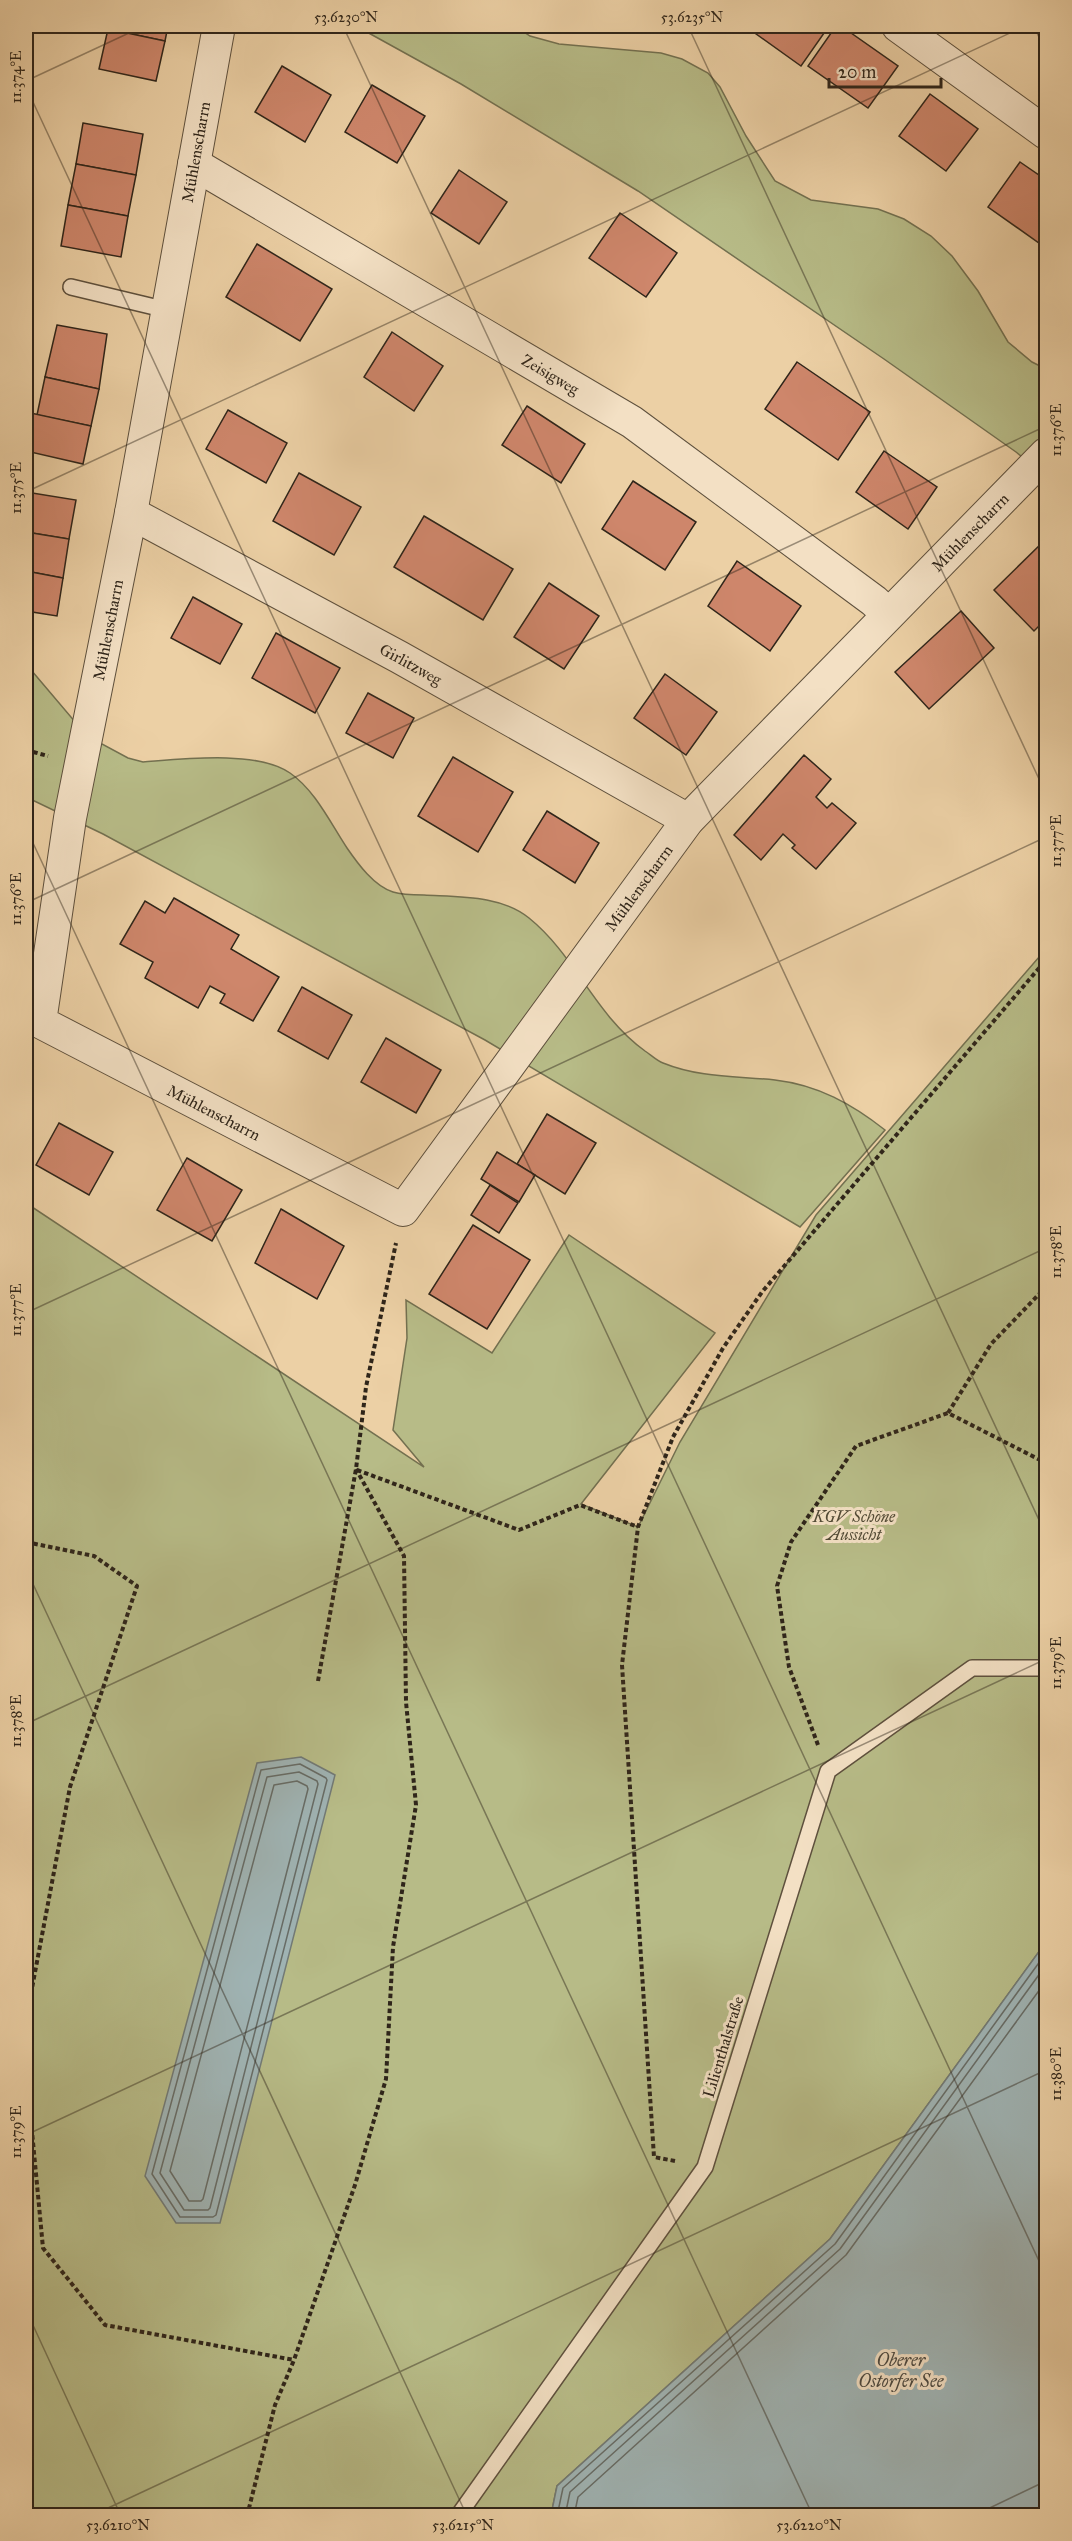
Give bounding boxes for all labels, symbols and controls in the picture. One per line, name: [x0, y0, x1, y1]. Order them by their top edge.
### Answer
text: 53.6230°N: [314, 8, 378, 26]
text: 53.6235°N: [661, 8, 723, 26]
text: 11.374°E: [7, 50, 25, 104]
scale bar: [829, 51, 942, 89]
text: 20 m: [838, 61, 876, 83]
street label: Mühlenscharrn: [178, 100, 214, 204]
street label: Zeisigweg: [519, 350, 583, 400]
text: 11.376°E: [1047, 403, 1065, 456]
text: 11.375°E: [7, 462, 25, 514]
street label: Mühlenscharrn: [927, 488, 1013, 575]
street label: Mühlenscharrn: [89, 578, 127, 682]
street label: Girlitzweg: [377, 639, 446, 690]
text: 11.377°E: [1047, 814, 1065, 868]
street label: Mühlenscharrn: [601, 841, 677, 935]
text: 11.376°E: [7, 872, 25, 925]
street label: Mühlenscharrn: [164, 1080, 264, 1144]
text: 11.378°E: [1047, 1225, 1065, 1279]
text: 11.377°E: [7, 1283, 25, 1337]
park label: KGV Schöne Aussicht: [812, 1507, 896, 1544]
text: 11.379°E: [1047, 1636, 1065, 1690]
text: 11.378°E: [7, 1694, 25, 1748]
street label: Lilienthalstraße: [699, 1994, 748, 2100]
text: 11.380°E: [1047, 2047, 1065, 2101]
text: 11.379°E: [7, 2105, 25, 2159]
water label: Oberer Ostorfer See: [859, 2349, 945, 2392]
text: 53.6210°N: [86, 2516, 150, 2534]
text: 53.6215°N: [432, 2516, 494, 2534]
text: 53.6220°N: [776, 2516, 842, 2534]

